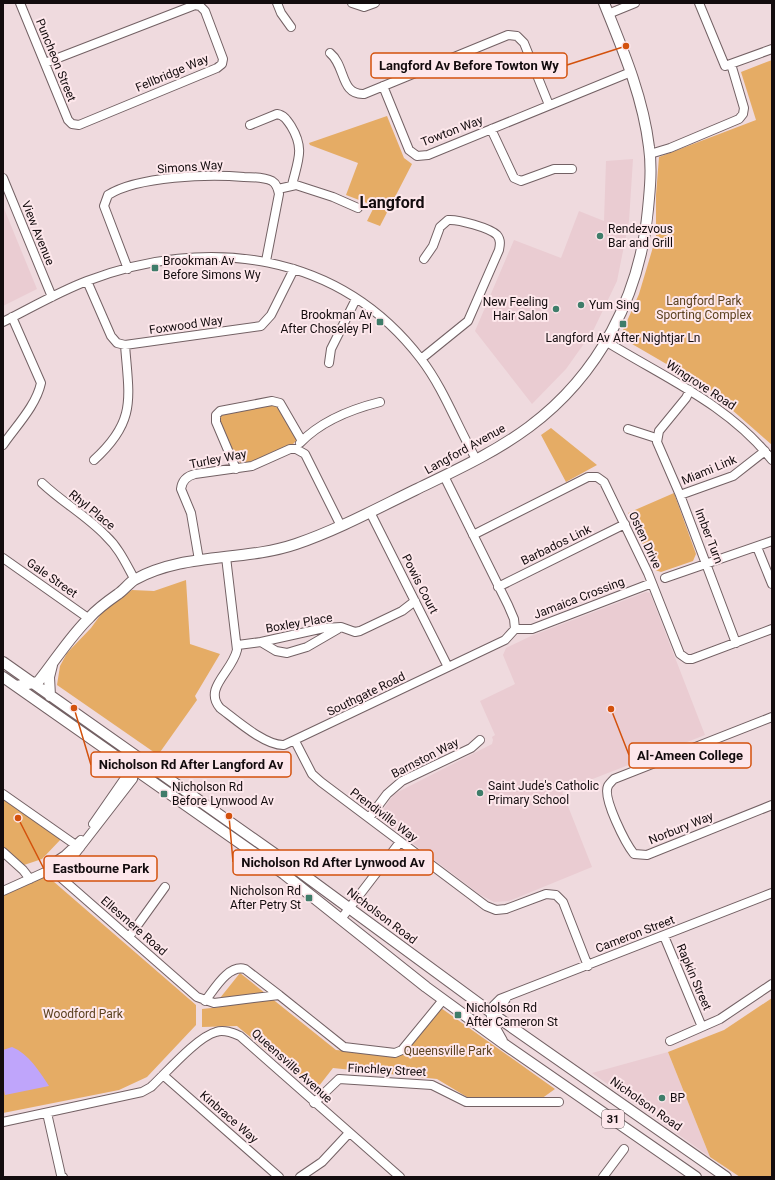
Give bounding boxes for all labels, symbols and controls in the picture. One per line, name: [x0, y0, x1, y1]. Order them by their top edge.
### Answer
street label: Puncheon Street: [33, 17, 79, 104]
street label: Fellbridge Way: [133, 51, 211, 95]
callout: Langford Av Before Towton Wy: [371, 53, 567, 78]
text: Langford Av Before Towton Wy: [379, 58, 559, 73]
street label: Towton Way: [419, 113, 485, 149]
street label: Simons Way: [157, 158, 224, 176]
district label: Langford: [360, 193, 424, 212]
street label: View Avenue: [19, 199, 57, 267]
place label: Rendezvous Bar and Grill: [608, 222, 673, 250]
marker: Rendezvous Bar and Grill: [595, 231, 605, 241]
place label: Brookman Av Before Simons Wy: [163, 254, 261, 282]
marker: Brookman Av Before Simons Wy: [150, 263, 160, 273]
park label: Langford Park Sporting Complex: [656, 294, 752, 322]
place label: New Feeling Hair Salon: [483, 295, 548, 323]
place label: Yum Sing: [589, 298, 640, 312]
marker: Yum Sing: [576, 300, 586, 310]
marker: New Feeling Hair Salon: [551, 304, 561, 314]
place label: Brookman Av After Choseley Pl: [281, 308, 372, 336]
street label: Foxwood Way: [148, 313, 224, 337]
marker: Brookman Av After Choseley Pl: [375, 317, 385, 327]
marker: Langford Av After Nightjar Ln: [618, 319, 628, 329]
place label: Langford Av After Nightjar Ln: [545, 331, 701, 345]
street label: Wingrove Road: [664, 357, 738, 413]
street label: Langford Avenue: [422, 421, 508, 477]
street label: Turley Way: [188, 447, 248, 471]
street label: Miami Link: [679, 452, 739, 488]
street label: Rhyl Place: [66, 487, 118, 533]
street label: Imber Turn: [692, 507, 726, 565]
street label: Osten Drive: [626, 509, 664, 571]
street label: Barbados Link: [519, 522, 594, 568]
street label: Powis Court: [399, 552, 441, 616]
street label: Gale Street: [24, 555, 80, 601]
street label: Jamaica Crossing: [532, 574, 626, 622]
street label: Boxley Place: [264, 610, 334, 636]
street label: Southgate Road: [325, 669, 407, 719]
street label: Barnston Way: [389, 735, 461, 781]
callout: Al-Ameen College: [629, 743, 751, 768]
text: Al-Ameen College: [637, 748, 743, 763]
callout: Nicholson Rd After Langford Av: [91, 752, 291, 777]
text: Nicholson Rd After Langford Av: [99, 757, 284, 772]
place label: Saint Jude's Catholic Primary School: [488, 779, 599, 807]
place label: Nicholson Rd Before Lynwood Av: [172, 780, 274, 808]
street label: Prendiville Way: [348, 785, 421, 845]
marker: Saint Jude's Catholic Primary School: [475, 788, 485, 798]
marker: Nicholson Rd Before Lynwood Av: [159, 789, 169, 799]
street label: Norbury Way: [647, 809, 716, 847]
callout: Nicholson Rd After Lynwood Av: [233, 850, 433, 875]
text: Nicholson Rd After Lynwood Av: [241, 855, 425, 870]
callout: Eastbourne Park: [44, 856, 157, 881]
text: Eastbourne Park: [53, 861, 150, 876]
place label: Nicholson Rd After Petry St: [230, 884, 301, 912]
street label: Nicholson Road: [344, 885, 420, 947]
marker: Nicholson Rd After Petry St: [304, 893, 314, 903]
street label: Ellesmere Road: [98, 894, 170, 958]
street label: Cameron Street: [594, 913, 676, 955]
street label: Rapkin Street: [674, 942, 714, 1012]
place label: Nicholson Rd After Cameron St: [466, 1001, 558, 1029]
park label: Woodford Park: [43, 1007, 124, 1021]
marker: Nicholson Rd After Cameron St: [453, 1010, 463, 1020]
street label: Queensville Avenue: [249, 1026, 335, 1106]
park label: Queensville Park: [404, 1044, 493, 1058]
street label: Finchley Street: [347, 1061, 427, 1079]
street label: Nicholson Road: [607, 1074, 685, 1134]
street label: Kinbrace Way: [197, 1088, 261, 1146]
place label: BP: [670, 1091, 685, 1105]
marker: BP: [657, 1093, 667, 1103]
road number: 31: [602, 1110, 624, 1128]

